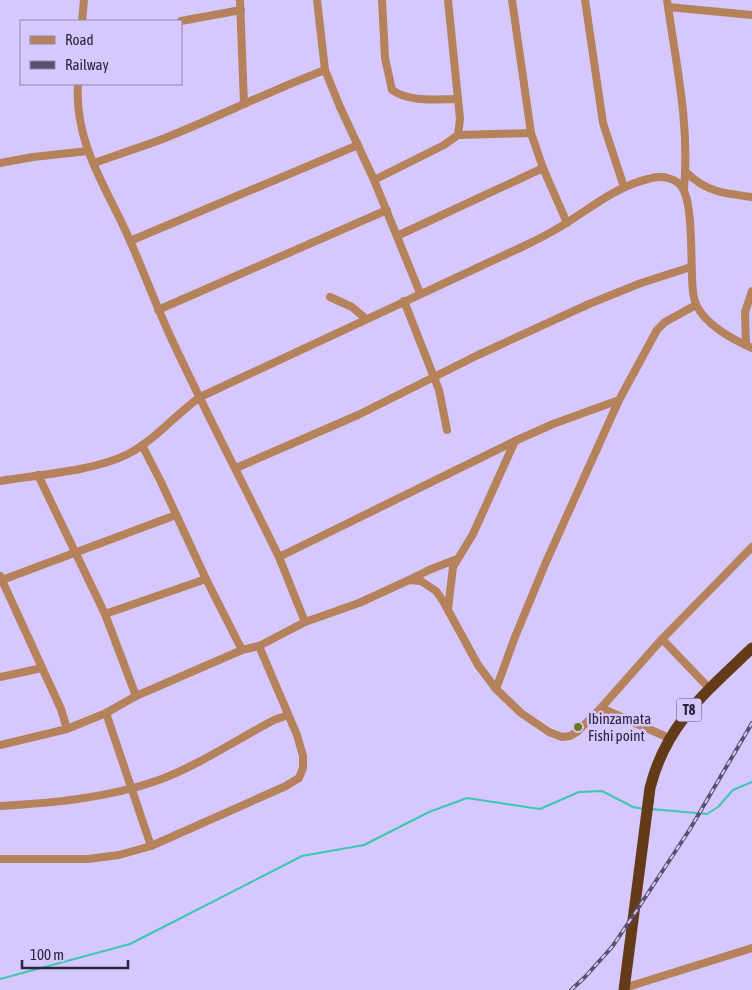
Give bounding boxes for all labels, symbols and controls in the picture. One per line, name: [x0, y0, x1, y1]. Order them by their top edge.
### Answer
legend: [20, 20, 182, 85]
text: Road: [65, 31, 94, 48]
text: Railway: [65, 56, 109, 73]
road number: T8: [676, 698, 702, 722]
place label: Ibinzamata Fishi point: [588, 710, 651, 744]
marker: Ibinzamata Fishi point: [572, 721, 584, 733]
scale bar: [22, 938, 129, 970]
text: 100 m: [30, 946, 64, 963]

